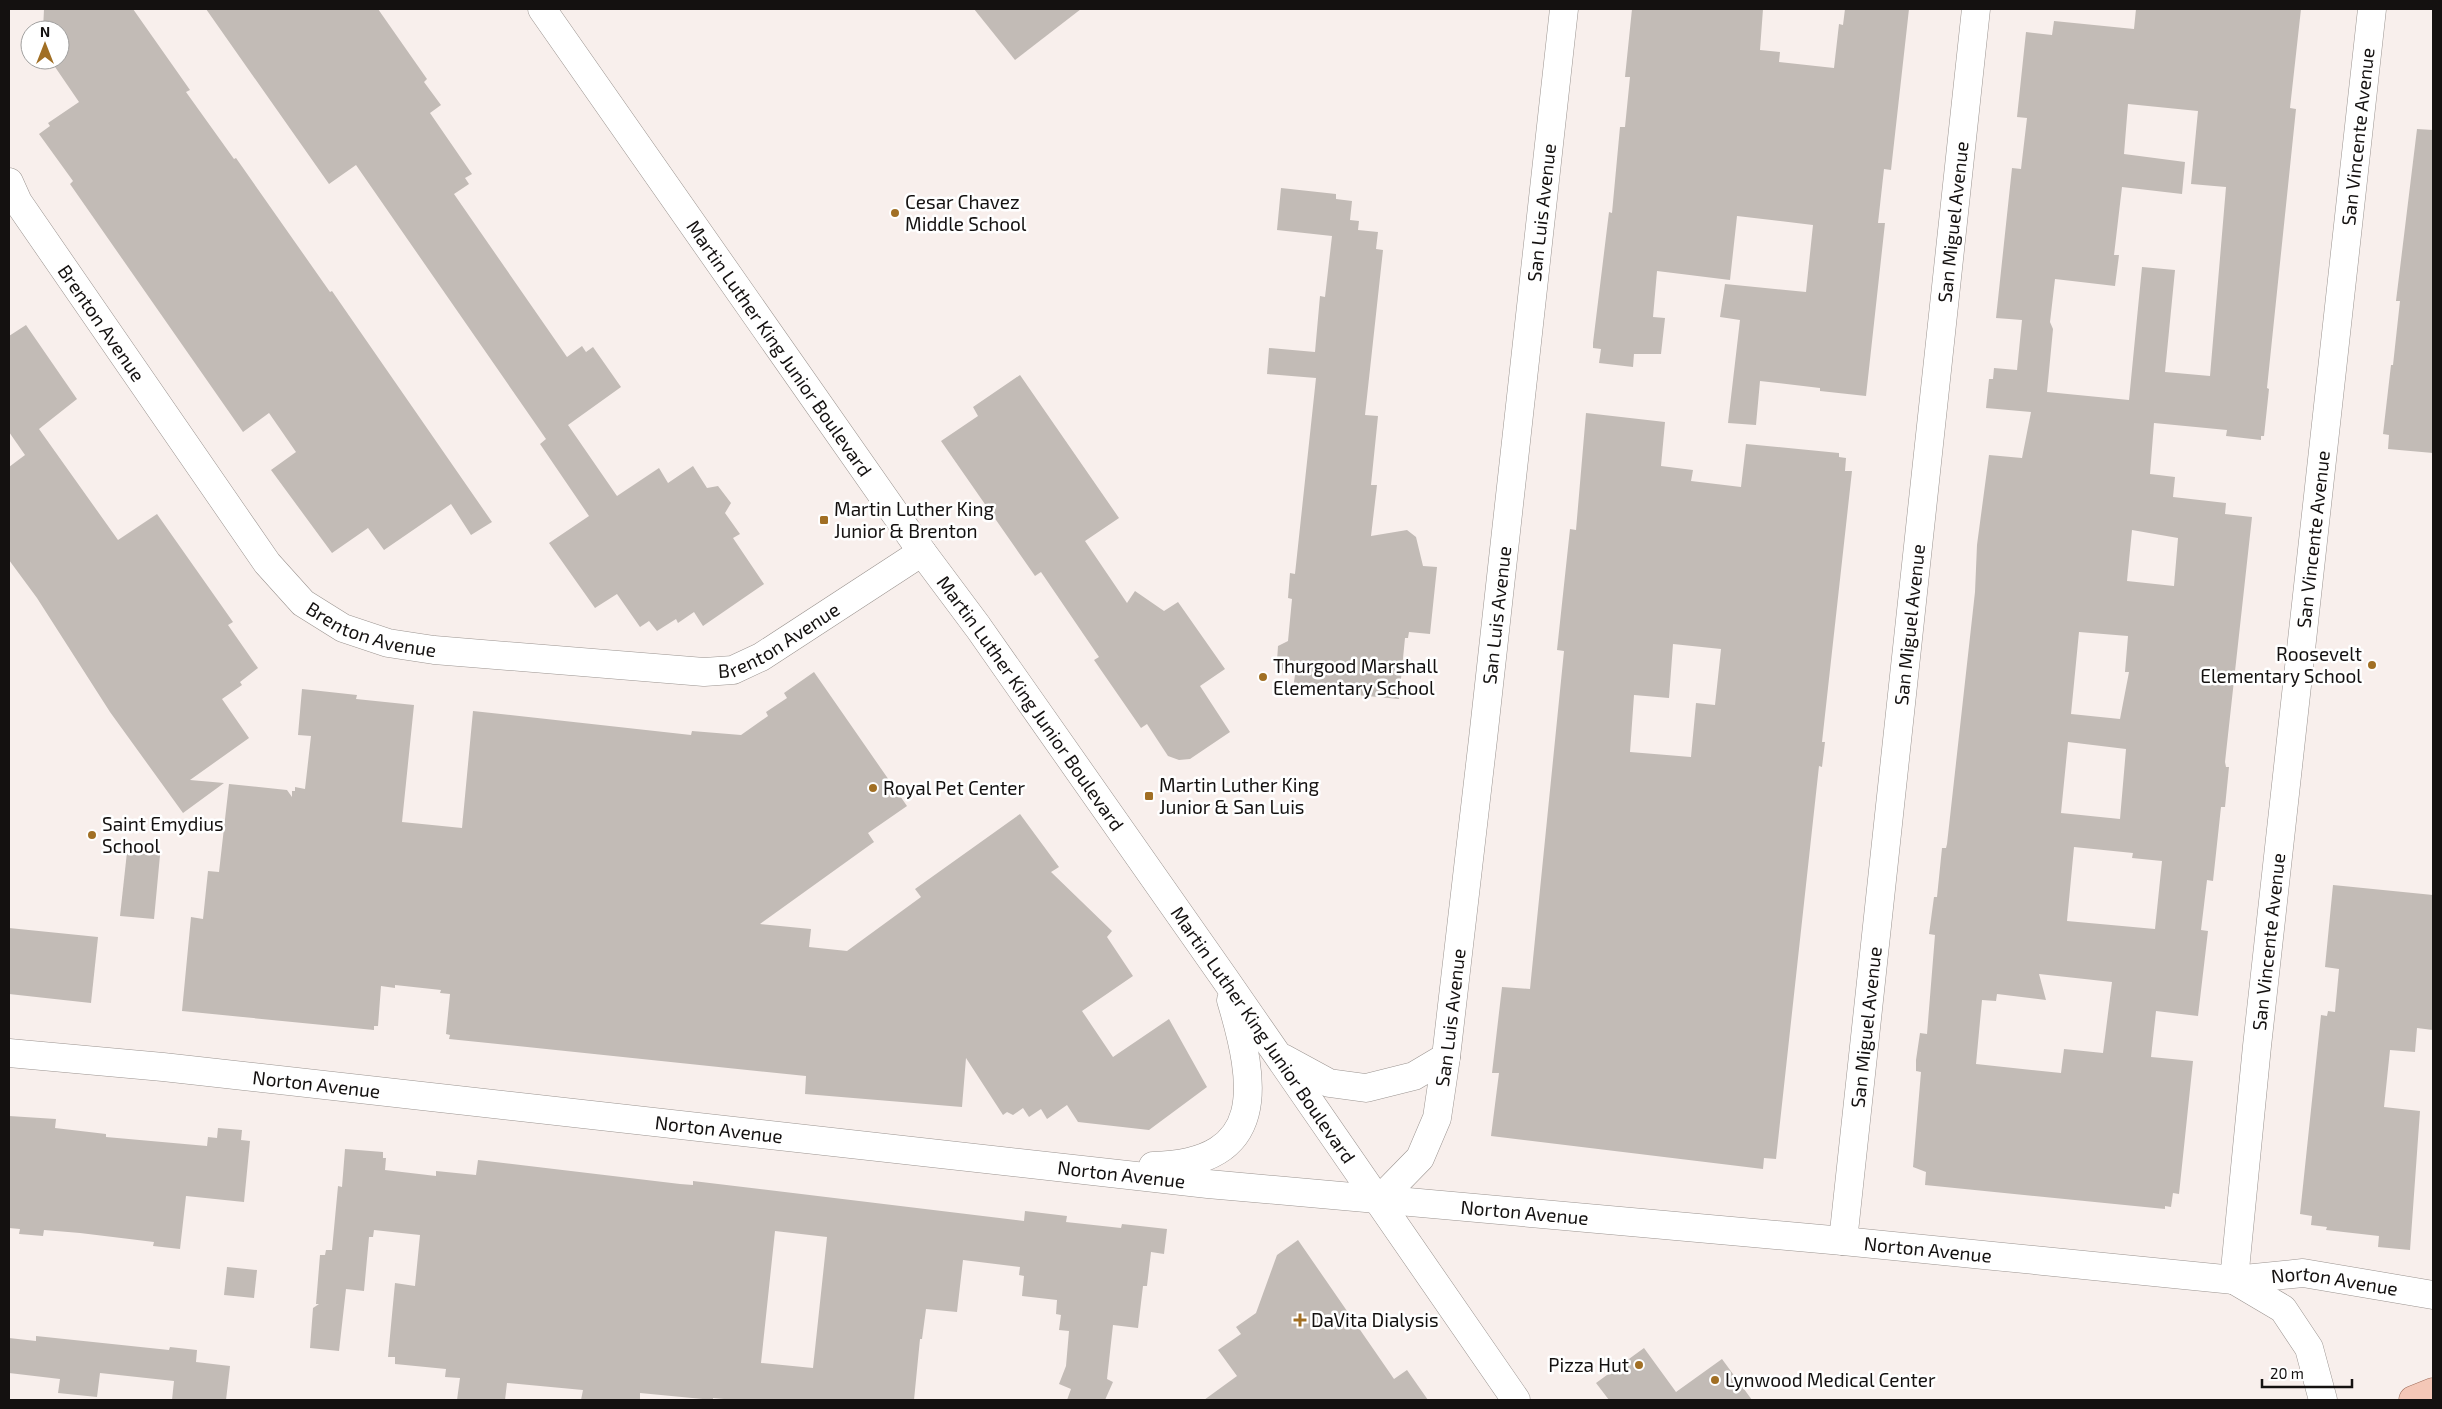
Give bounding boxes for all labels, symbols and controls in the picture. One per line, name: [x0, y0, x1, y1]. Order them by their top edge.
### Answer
north arrow: [20, 20, 70, 70]
text: N: [40, 23, 50, 40]
street label: San Vincente Avenue: [2336, 47, 2379, 227]
street label: San Miguel Avenue: [1932, 140, 1973, 304]
street label: San Luis Avenue: [1522, 142, 1560, 283]
place label: Cesar Chavez Middle School: [905, 190, 1027, 235]
marker: Cesar Chavez Middle School: [889, 207, 901, 219]
street label: Martin Luther King Junior Boulevard: [682, 215, 877, 480]
street label: Brenton Avenue: [54, 260, 150, 386]
street label: San Vincente Avenue: [2291, 449, 2334, 629]
place label: Martin Luther King Junior & Brenton: [834, 497, 994, 542]
marker: Martin Luther King Junior & Brenton: [818, 514, 830, 526]
street label: San Miguel Avenue: [1889, 543, 1929, 706]
street label: San Luis Avenue: [1477, 545, 1515, 685]
street label: Martin Luther King Junior Boulevard: [933, 571, 1129, 835]
street label: Brenton Avenue: [302, 596, 438, 661]
street label: Brenton Avenue: [717, 597, 843, 682]
place label: Roosevelt Elementary School: [2200, 642, 2362, 687]
place label: Thurgood Marshall Elementary School: [1273, 654, 1438, 699]
marker: Roosevelt Elementary School: [2366, 659, 2378, 671]
marker: Thurgood Marshall Elementary School: [1257, 671, 1269, 683]
place label: Martin Luther King Junior & San Luis: [1159, 773, 1319, 818]
place label: Royal Pet Center: [883, 776, 1025, 799]
marker: Royal Pet Center: [867, 782, 879, 794]
marker: Martin Luther King Junior & San Luis: [1143, 790, 1155, 802]
place label: Saint Emydius School: [102, 812, 224, 857]
marker: Saint Emydius School: [86, 829, 98, 841]
street label: San Vincente Avenue: [2247, 852, 2289, 1032]
street label: Martin Luther King Junior Boulevard: [1167, 902, 1361, 1167]
street label: San Miguel Avenue: [1845, 945, 1886, 1109]
street label: San Luis Avenue: [1430, 947, 1470, 1088]
street label: Norton Avenue: [251, 1065, 382, 1102]
street label: Norton Avenue: [654, 1110, 784, 1147]
street label: Norton Avenue: [1056, 1155, 1187, 1192]
street label: Norton Avenue: [1460, 1195, 1590, 1229]
street label: Norton Avenue: [1863, 1231, 1993, 1267]
street label: Norton Avenue: [2270, 1261, 2400, 1300]
place label: DaVita Dialysis: [1311, 1308, 1439, 1331]
marker: DaVita Dialysis: [1293, 1313, 1307, 1327]
place label: Pizza Hut: [1548, 1353, 1629, 1376]
scale bar: [2262, 1356, 2352, 1388]
marker: Pizza Hut: [1633, 1359, 1645, 1371]
text: 20 m: [2270, 1364, 2304, 1382]
place label: Lynwood Medical Center: [1725, 1368, 1936, 1391]
marker: Lynwood Medical Center: [1709, 1374, 1721, 1386]

